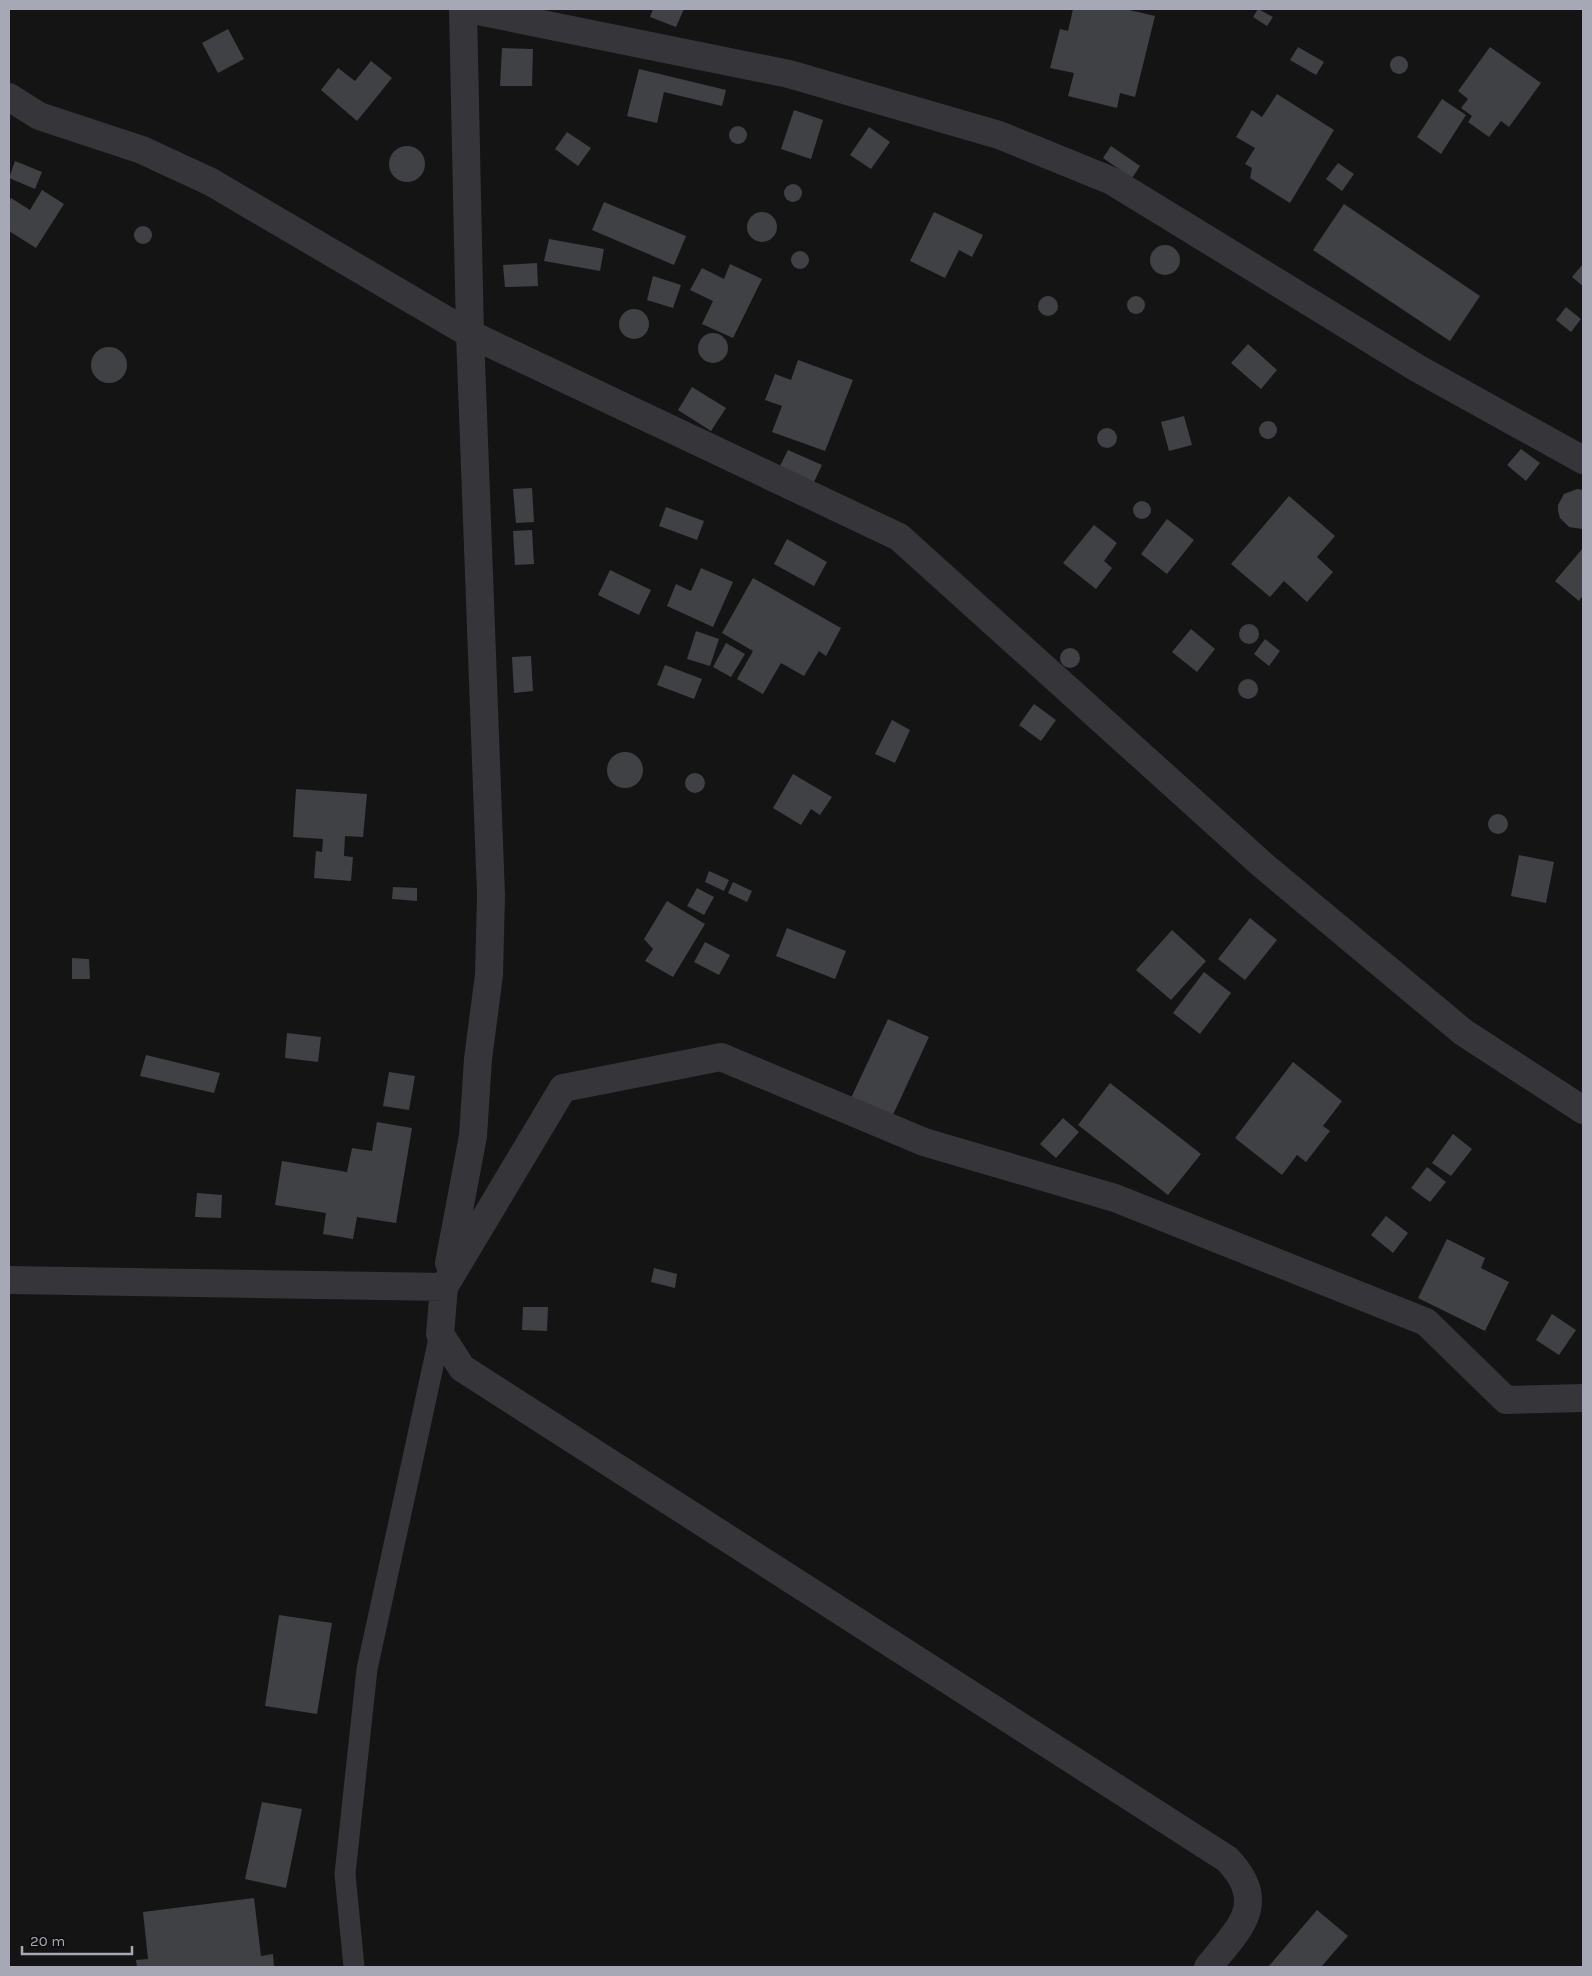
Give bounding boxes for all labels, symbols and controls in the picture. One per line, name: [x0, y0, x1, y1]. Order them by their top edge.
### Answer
scale bar: [22, 1924, 132, 1956]
text: 20 m: [30, 1932, 65, 1950]

